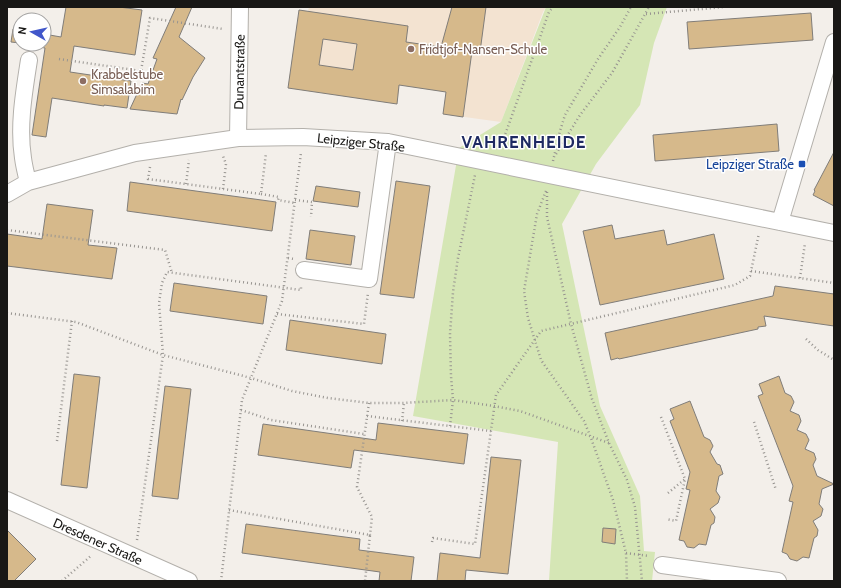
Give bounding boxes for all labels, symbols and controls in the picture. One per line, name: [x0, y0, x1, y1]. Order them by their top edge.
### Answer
north arrow: [12, 12, 52, 52]
text: N: [15, 26, 30, 35]
street label: Dunantstraße: [230, 34, 248, 110]
place label: Fridtjof-Nansen-Schule: [419, 41, 548, 58]
marker: Fridtjof-Nansen-Schule: [406, 44, 416, 54]
place label: Krabbelstube Simsalabim: [91, 66, 164, 97]
marker: Krabbelstube Simsalabim: [78, 76, 88, 86]
street label: Leipziger Straße: [316, 129, 406, 155]
district label: VAHRENHEIDE: [462, 132, 586, 152]
place label: Leipziger Straße: [706, 156, 794, 172]
marker: Leipziger Straße: [797, 159, 807, 169]
street label: Dresdener Straße: [51, 514, 146, 568]

